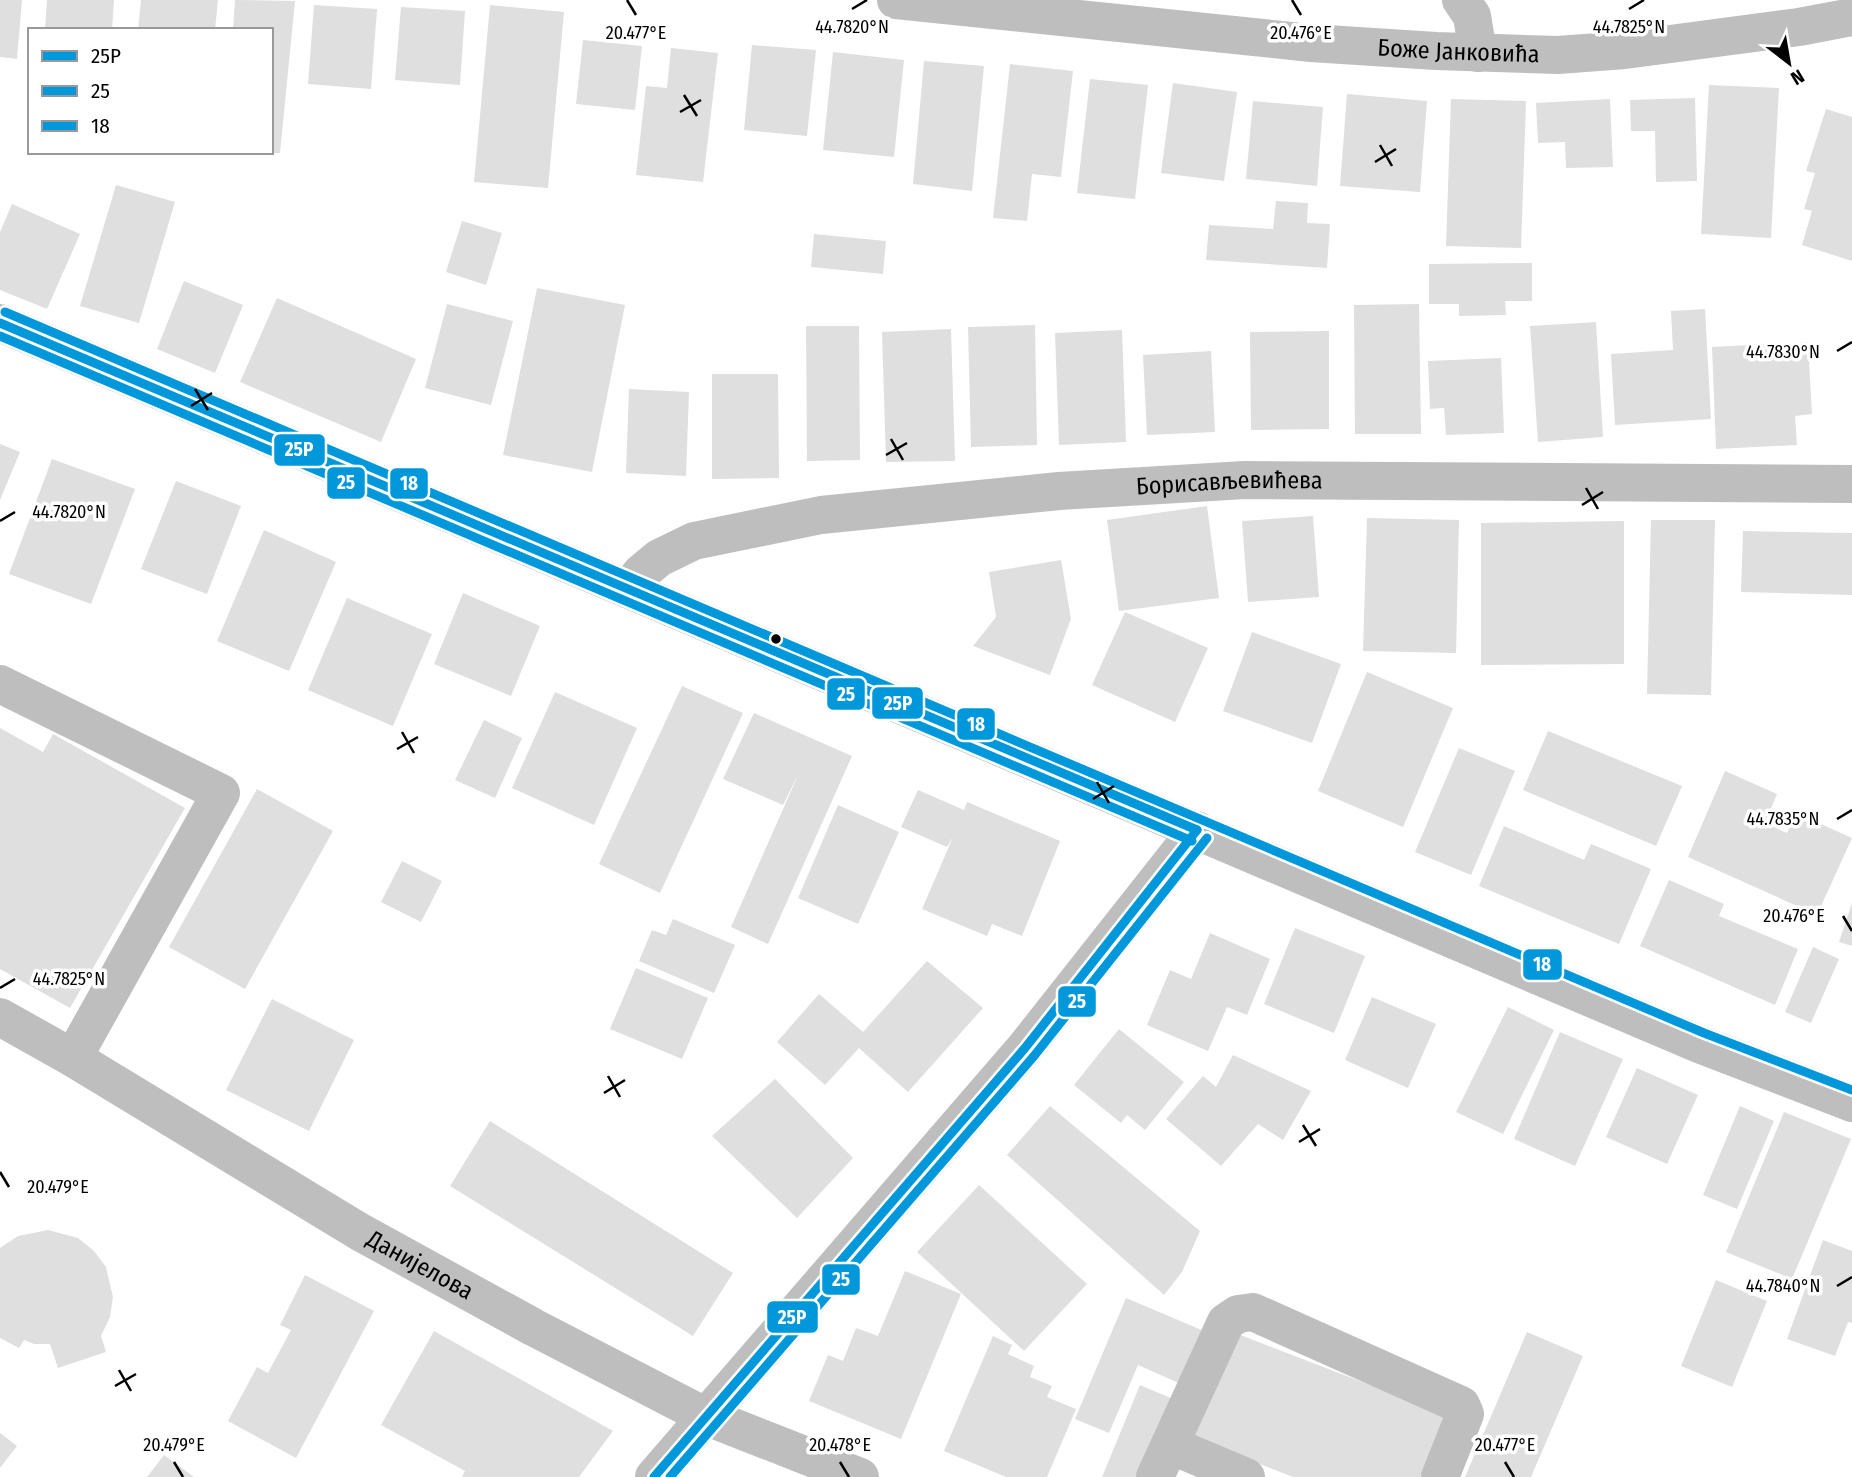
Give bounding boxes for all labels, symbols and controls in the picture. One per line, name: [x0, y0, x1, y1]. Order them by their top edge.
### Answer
text: 44.7820°N: [815, 16, 889, 38]
text: 44.7825°N: [1593, 16, 1665, 38]
text: 20.477°E: [606, 22, 666, 44]
text: 20.476°E: [1270, 22, 1332, 44]
legend: [28, 28, 273, 154]
north arrow: [1754, 28, 1824, 98]
street label: Боже Јанковића: [1377, 33, 1540, 68]
text: 25P: [91, 43, 121, 69]
text: N: [1787, 64, 1808, 90]
text: 25: [91, 78, 110, 104]
text: 18: [91, 113, 110, 139]
text: 44.7830°N: [1746, 341, 1820, 363]
line badge: 25P: [273, 433, 326, 467]
text: 25P: [284, 438, 314, 461]
line badge: 25: [326, 466, 366, 500]
street label: Борисављевићева: [1135, 466, 1323, 500]
line badge: 18: [389, 467, 429, 500]
text: 25: [336, 471, 355, 494]
text: 18: [400, 472, 418, 495]
text: 44.7820°N: [32, 501, 106, 523]
unlabelled marker: [769, 632, 783, 646]
line badge: 25: [826, 677, 866, 711]
text: 25: [836, 683, 855, 706]
line badge: 25P: [871, 686, 924, 720]
text: 25P: [883, 692, 913, 715]
line badge: 18: [956, 707, 996, 741]
text: 18: [967, 713, 985, 736]
text: 44.7835°N: [1747, 808, 1819, 830]
text: 20.476°E: [1763, 905, 1825, 927]
line badge: 18: [1522, 948, 1563, 981]
text: 18: [1533, 953, 1551, 976]
text: 44.7825°N: [33, 968, 105, 990]
line badge: 25: [1057, 985, 1097, 1018]
text: 25: [1067, 990, 1086, 1013]
text: 20.479°E: [27, 1176, 89, 1198]
street label: Данијелова: [361, 1224, 478, 1305]
line badge: 25: [821, 1263, 861, 1296]
text: 25: [831, 1268, 850, 1291]
text: 44.7840°N: [1746, 1275, 1820, 1297]
line badge: 25P: [766, 1300, 819, 1334]
text: 25P: [777, 1306, 807, 1329]
text: 20.479°E: [143, 1434, 205, 1456]
text: 20.478°E: [809, 1434, 871, 1456]
text: 20.477°E: [1475, 1434, 1535, 1456]

